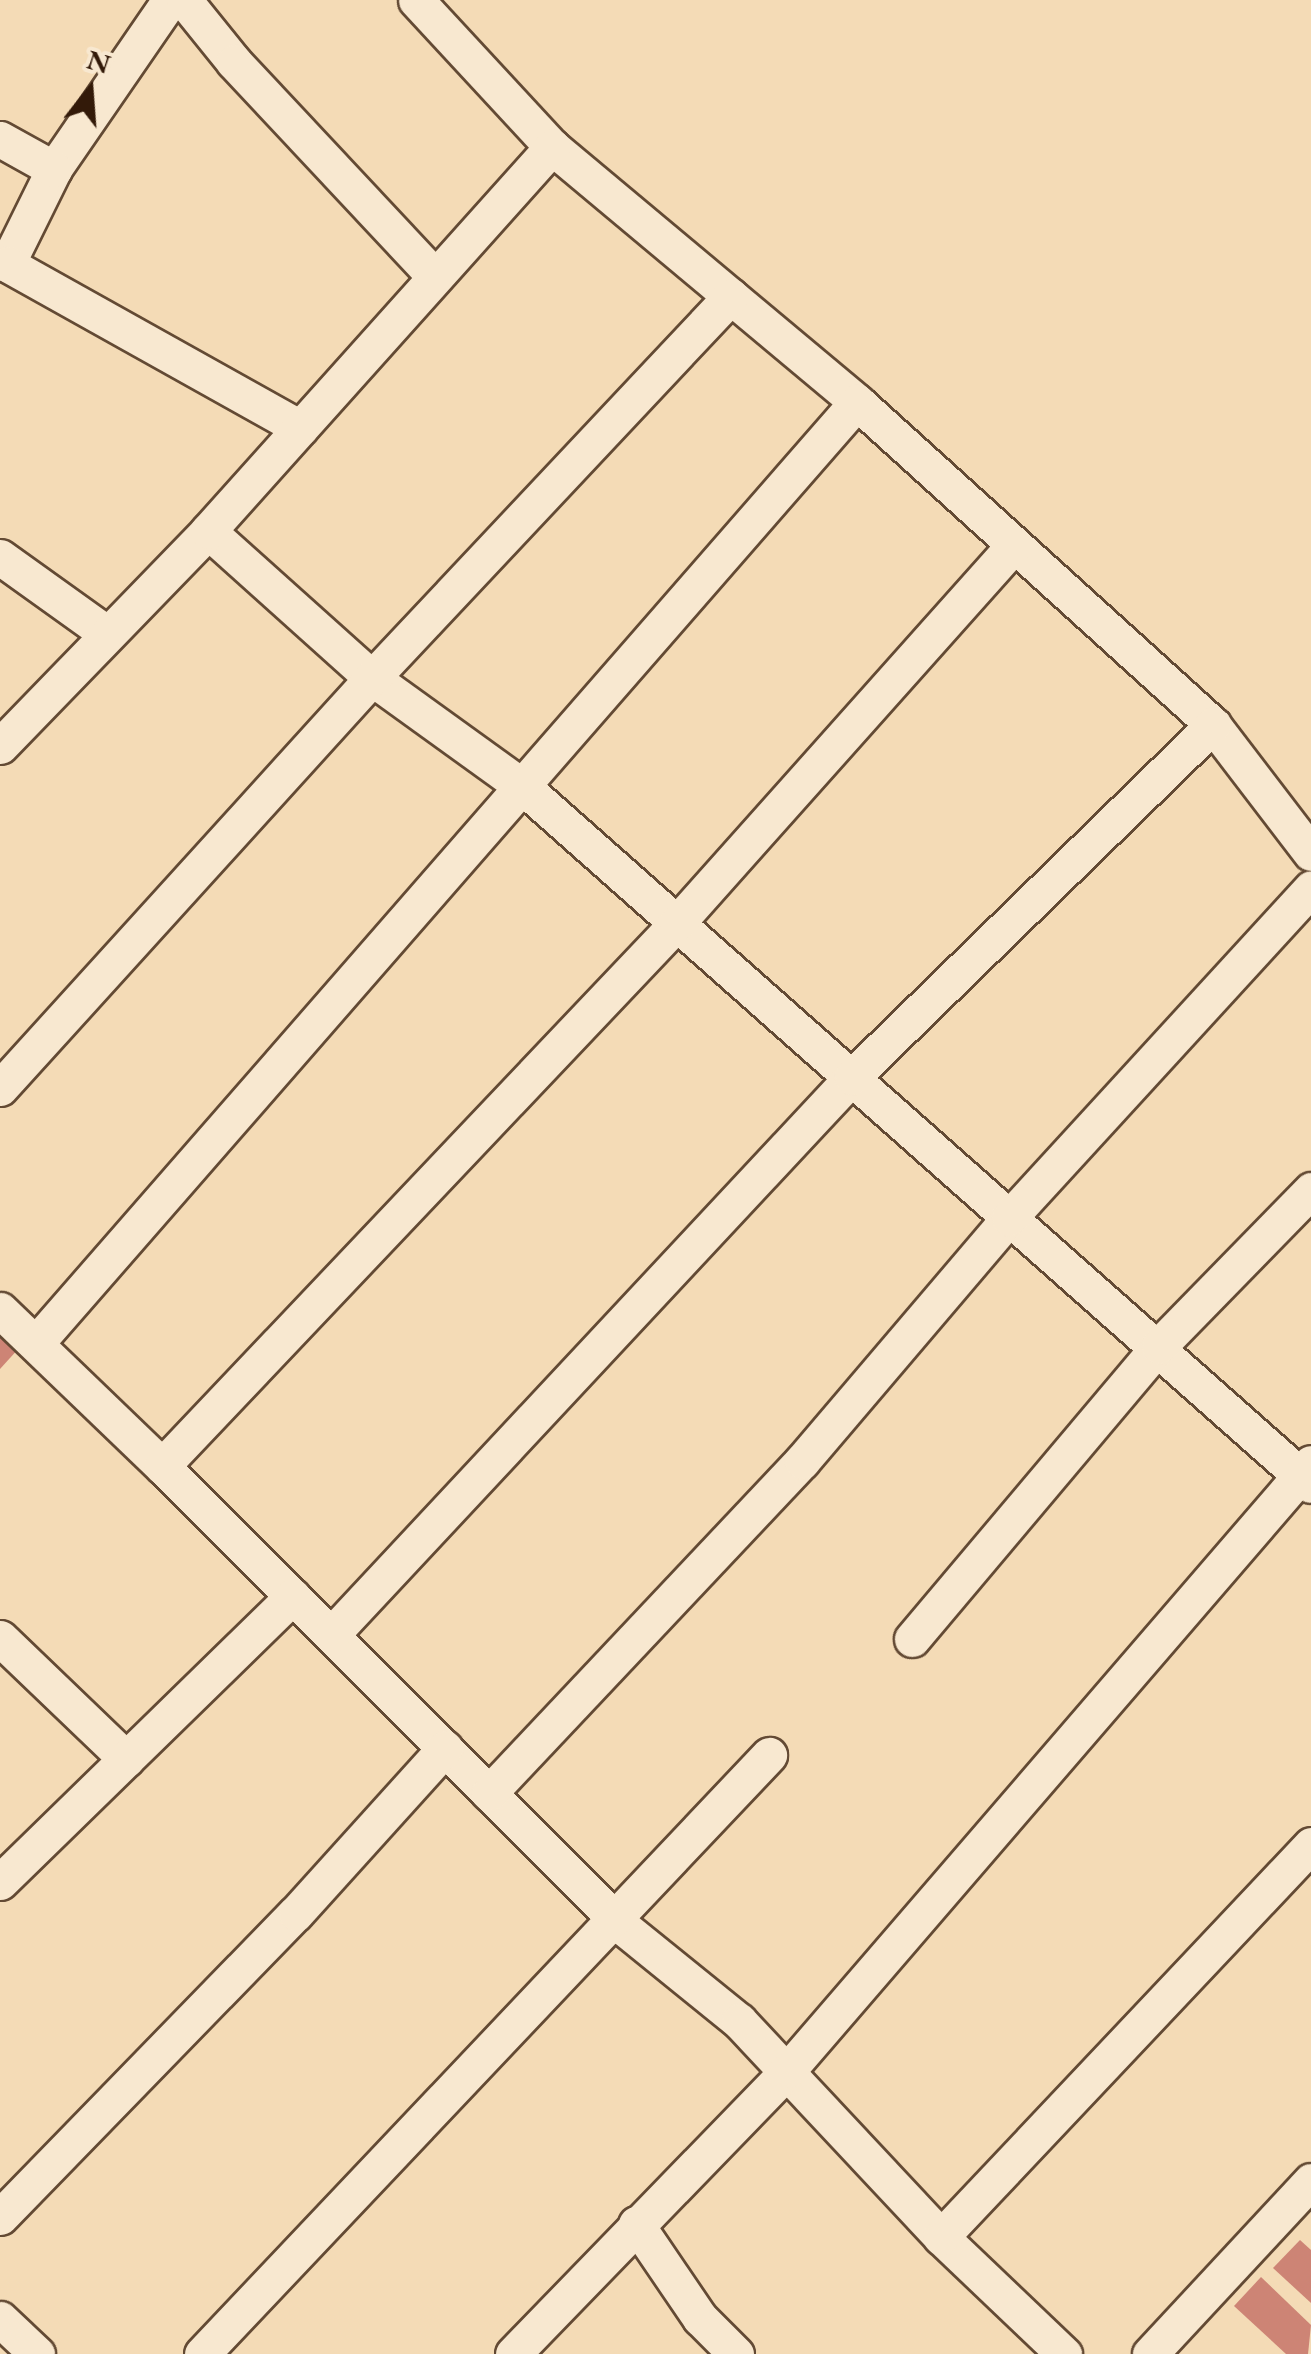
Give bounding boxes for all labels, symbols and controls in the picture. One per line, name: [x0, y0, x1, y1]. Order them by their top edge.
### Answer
north arrow: [40, 40, 140, 140]
text: N: [83, 41, 115, 82]

